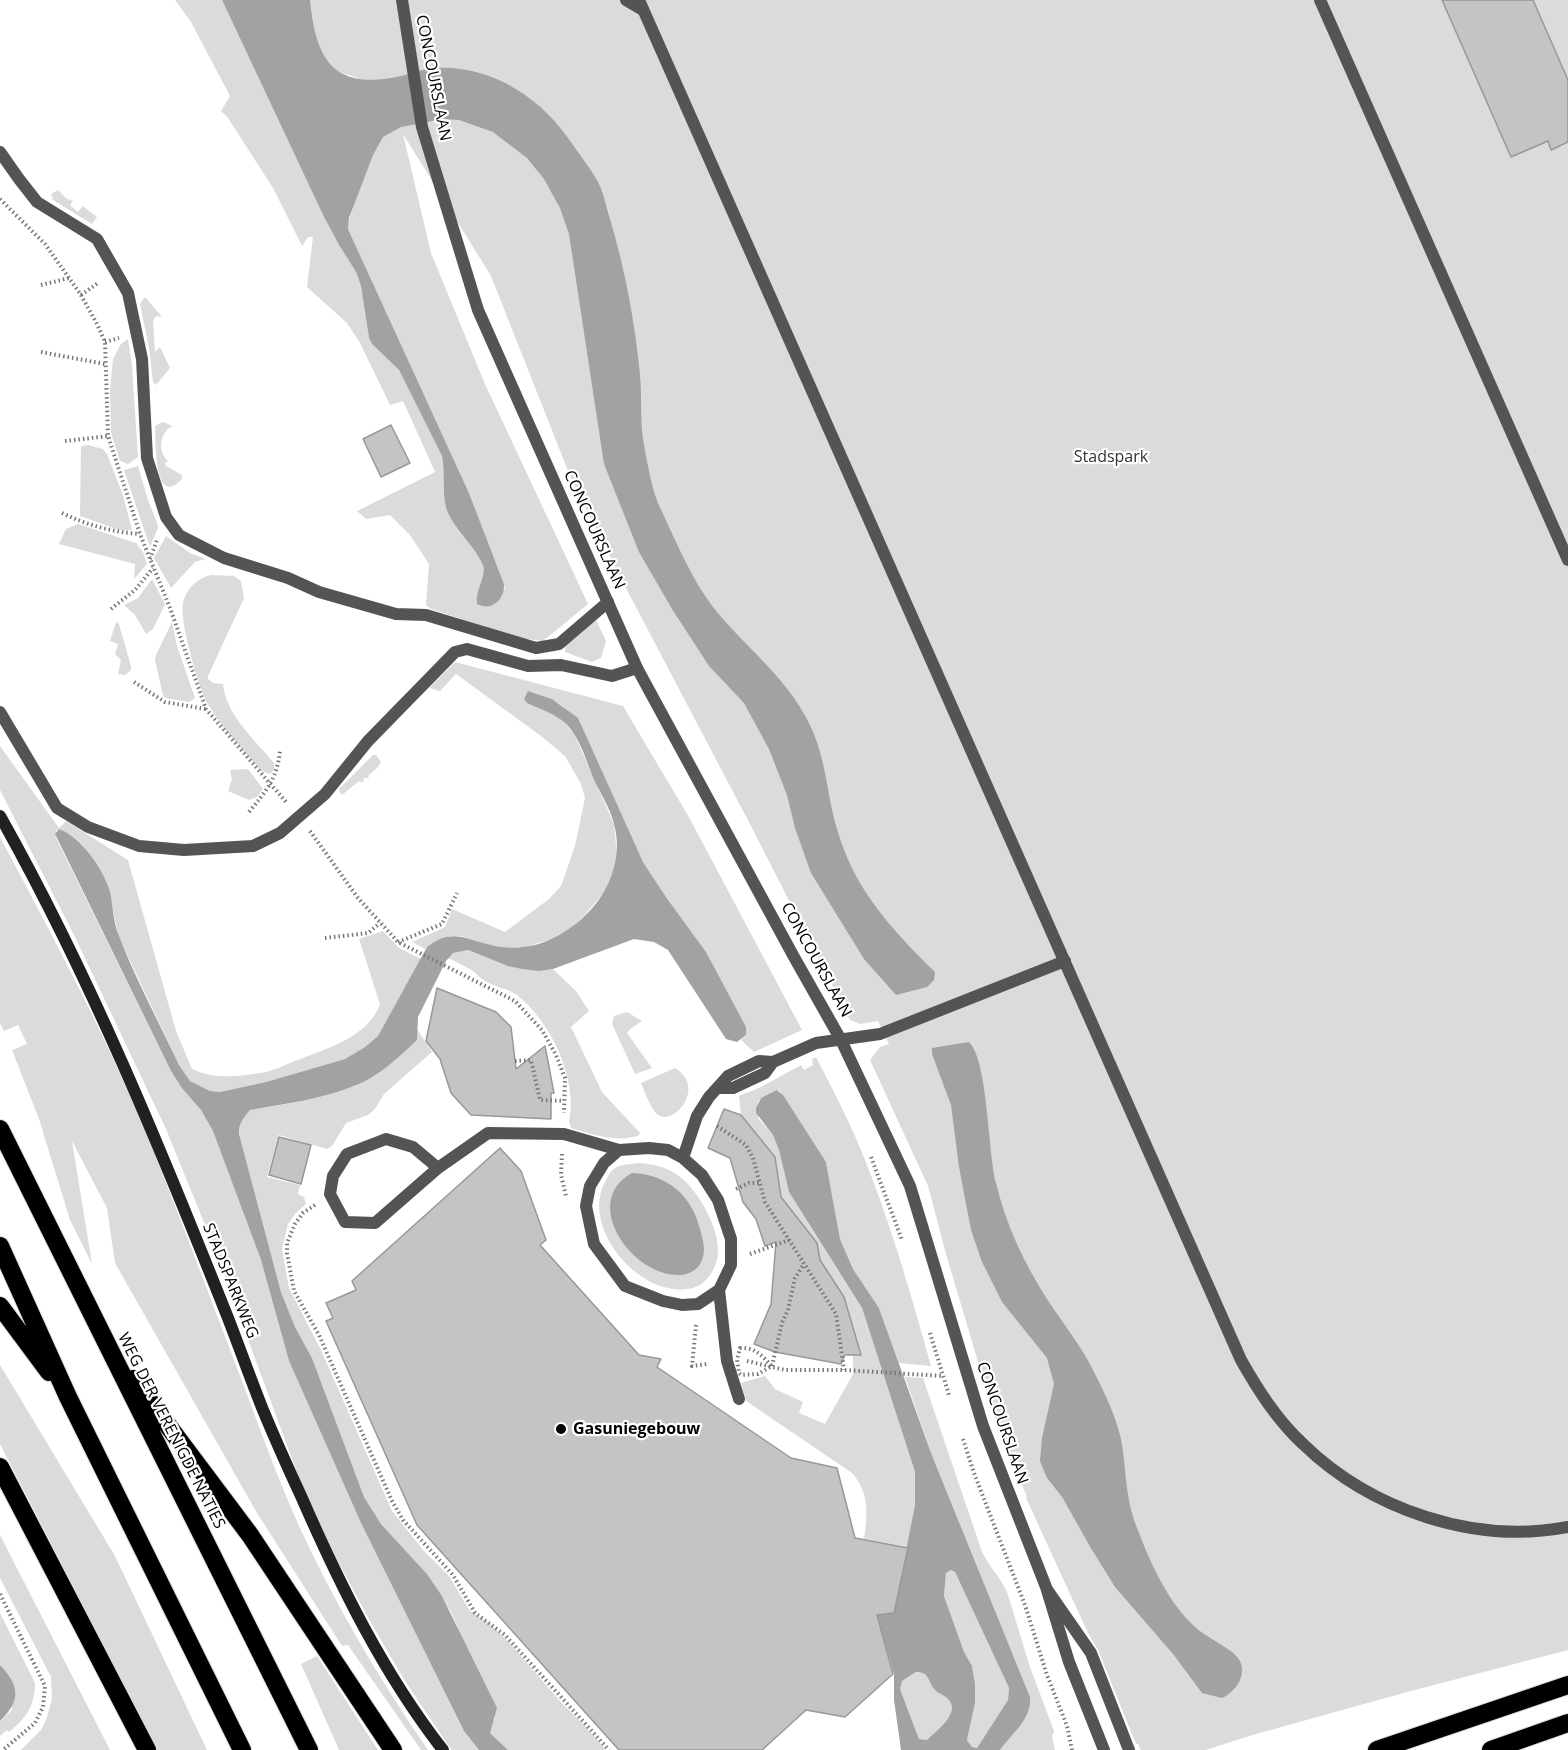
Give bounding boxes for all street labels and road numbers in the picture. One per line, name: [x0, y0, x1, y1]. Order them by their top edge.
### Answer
street label: CONCOURSLAAN: [411, 13, 455, 143]
street label: CONCOURSLAAN: [559, 468, 629, 592]
street label: CONCOURSLAAN: [777, 899, 855, 1021]
street label: STADSPARKWEG: [198, 1220, 262, 1342]
street label: WEG DER VERENIGDE NATIES: [113, 1330, 229, 1532]
street label: CONCOURSLAAN: [972, 1359, 1032, 1487]

